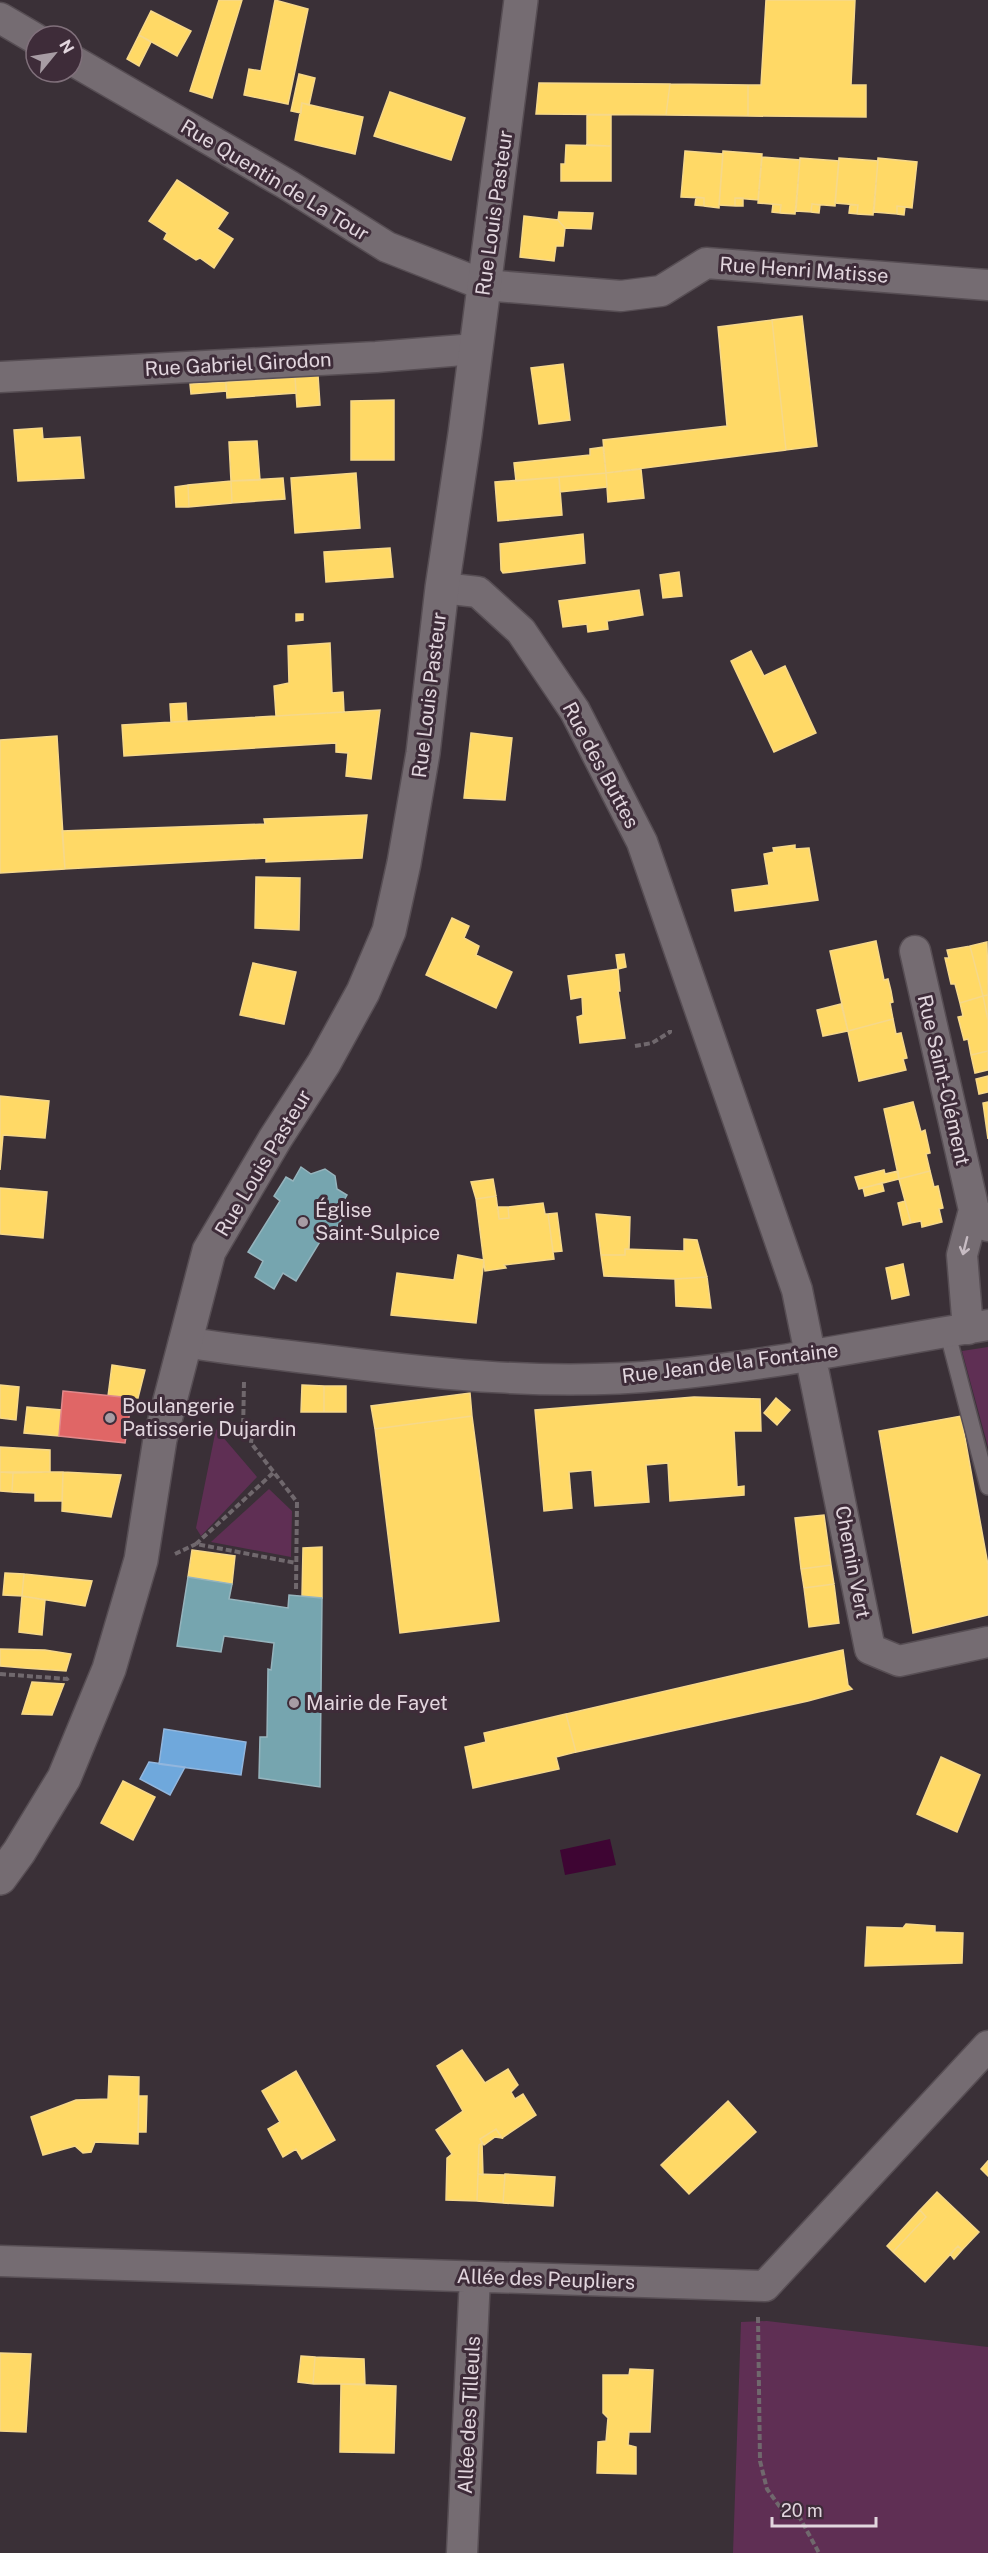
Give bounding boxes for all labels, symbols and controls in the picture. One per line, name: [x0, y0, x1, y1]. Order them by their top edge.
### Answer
north arrow: [24, 24, 84, 84]
text: N: [55, 37, 78, 57]
street label: Rue Quentin de La Tour: [176, 114, 374, 246]
street label: Rue Louis Pasteur: [471, 129, 518, 297]
street label: Rue Henri Matisse: [719, 252, 889, 288]
street label: Rue Gabriel Girodon: [144, 347, 332, 381]
street label: Rue Louis Pasteur: [407, 611, 451, 779]
street label: Rue des Buttes: [558, 698, 644, 832]
street label: Rue Saint-Clément: [913, 992, 975, 1168]
street label: Rue Louis Pasteur: [210, 1085, 316, 1241]
place label: Église Saint-Sulpice: [315, 1197, 440, 1245]
marker: Église Saint-Sulpice: [296, 1215, 310, 1229]
one-way arrow: [958, 1236, 970, 1255]
street label: Rue Jean de la Fontaine: [620, 1338, 840, 1388]
place label: Boulangerie Patisserie Dujardin: [122, 1394, 296, 1441]
marker: Boulangerie Patisserie Dujardin: [103, 1411, 117, 1425]
street label: Chemin Vert: [830, 1504, 876, 1620]
place label: Mairie de Fayet: [306, 1691, 448, 1715]
marker: Mairie de Fayet: [287, 1696, 301, 1710]
street label: Allée des Peupliers: [456, 2264, 636, 2294]
street label: Allée des Tilleuls: [453, 2336, 485, 2494]
scale bar: [772, 2490, 876, 2528]
text: 20 m: [781, 2500, 823, 2521]

